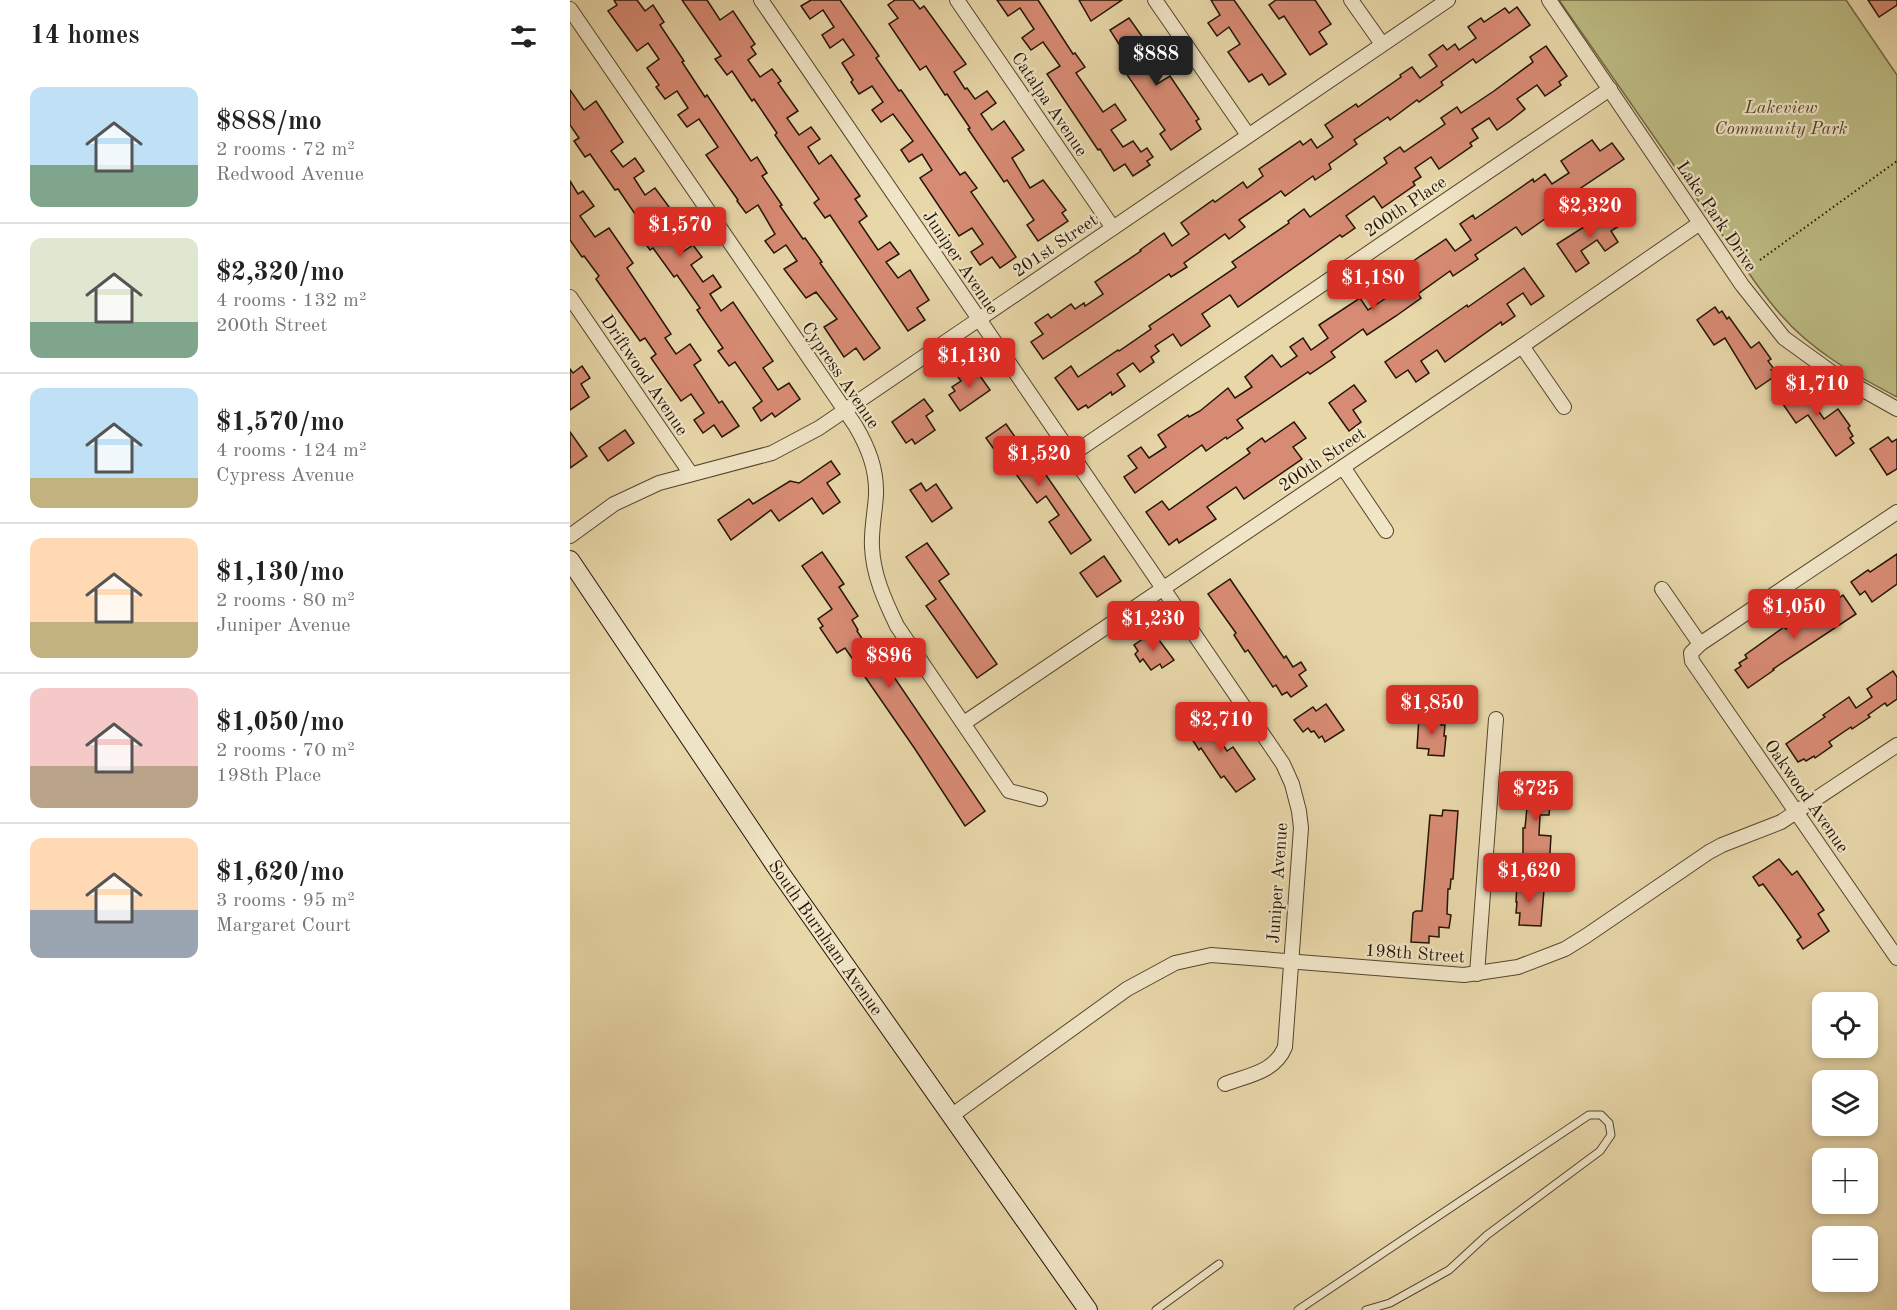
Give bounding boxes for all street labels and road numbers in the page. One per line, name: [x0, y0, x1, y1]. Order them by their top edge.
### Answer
street label: Catalpa Avenue: [1008, 49, 1091, 160]
street label: Lake Park Drive: [1673, 158, 1760, 275]
street label: 200th Place: [1361, 173, 1450, 241]
street label: Juniper Avenue: [919, 207, 1001, 318]
street label: 201st Street: [1010, 211, 1101, 281]
street label: Driftwood Avenue: [597, 312, 691, 439]
street label: Cypress Avenue: [798, 319, 882, 432]
street label: 200th Street: [1276, 424, 1369, 495]
street label: Oakwood Avenue: [1761, 737, 1852, 856]
street label: Juniper Avenue: [1265, 822, 1291, 944]
street label: South Burnham Avenue: [764, 857, 886, 1019]
street label: 198th Street: [1364, 942, 1466, 966]

